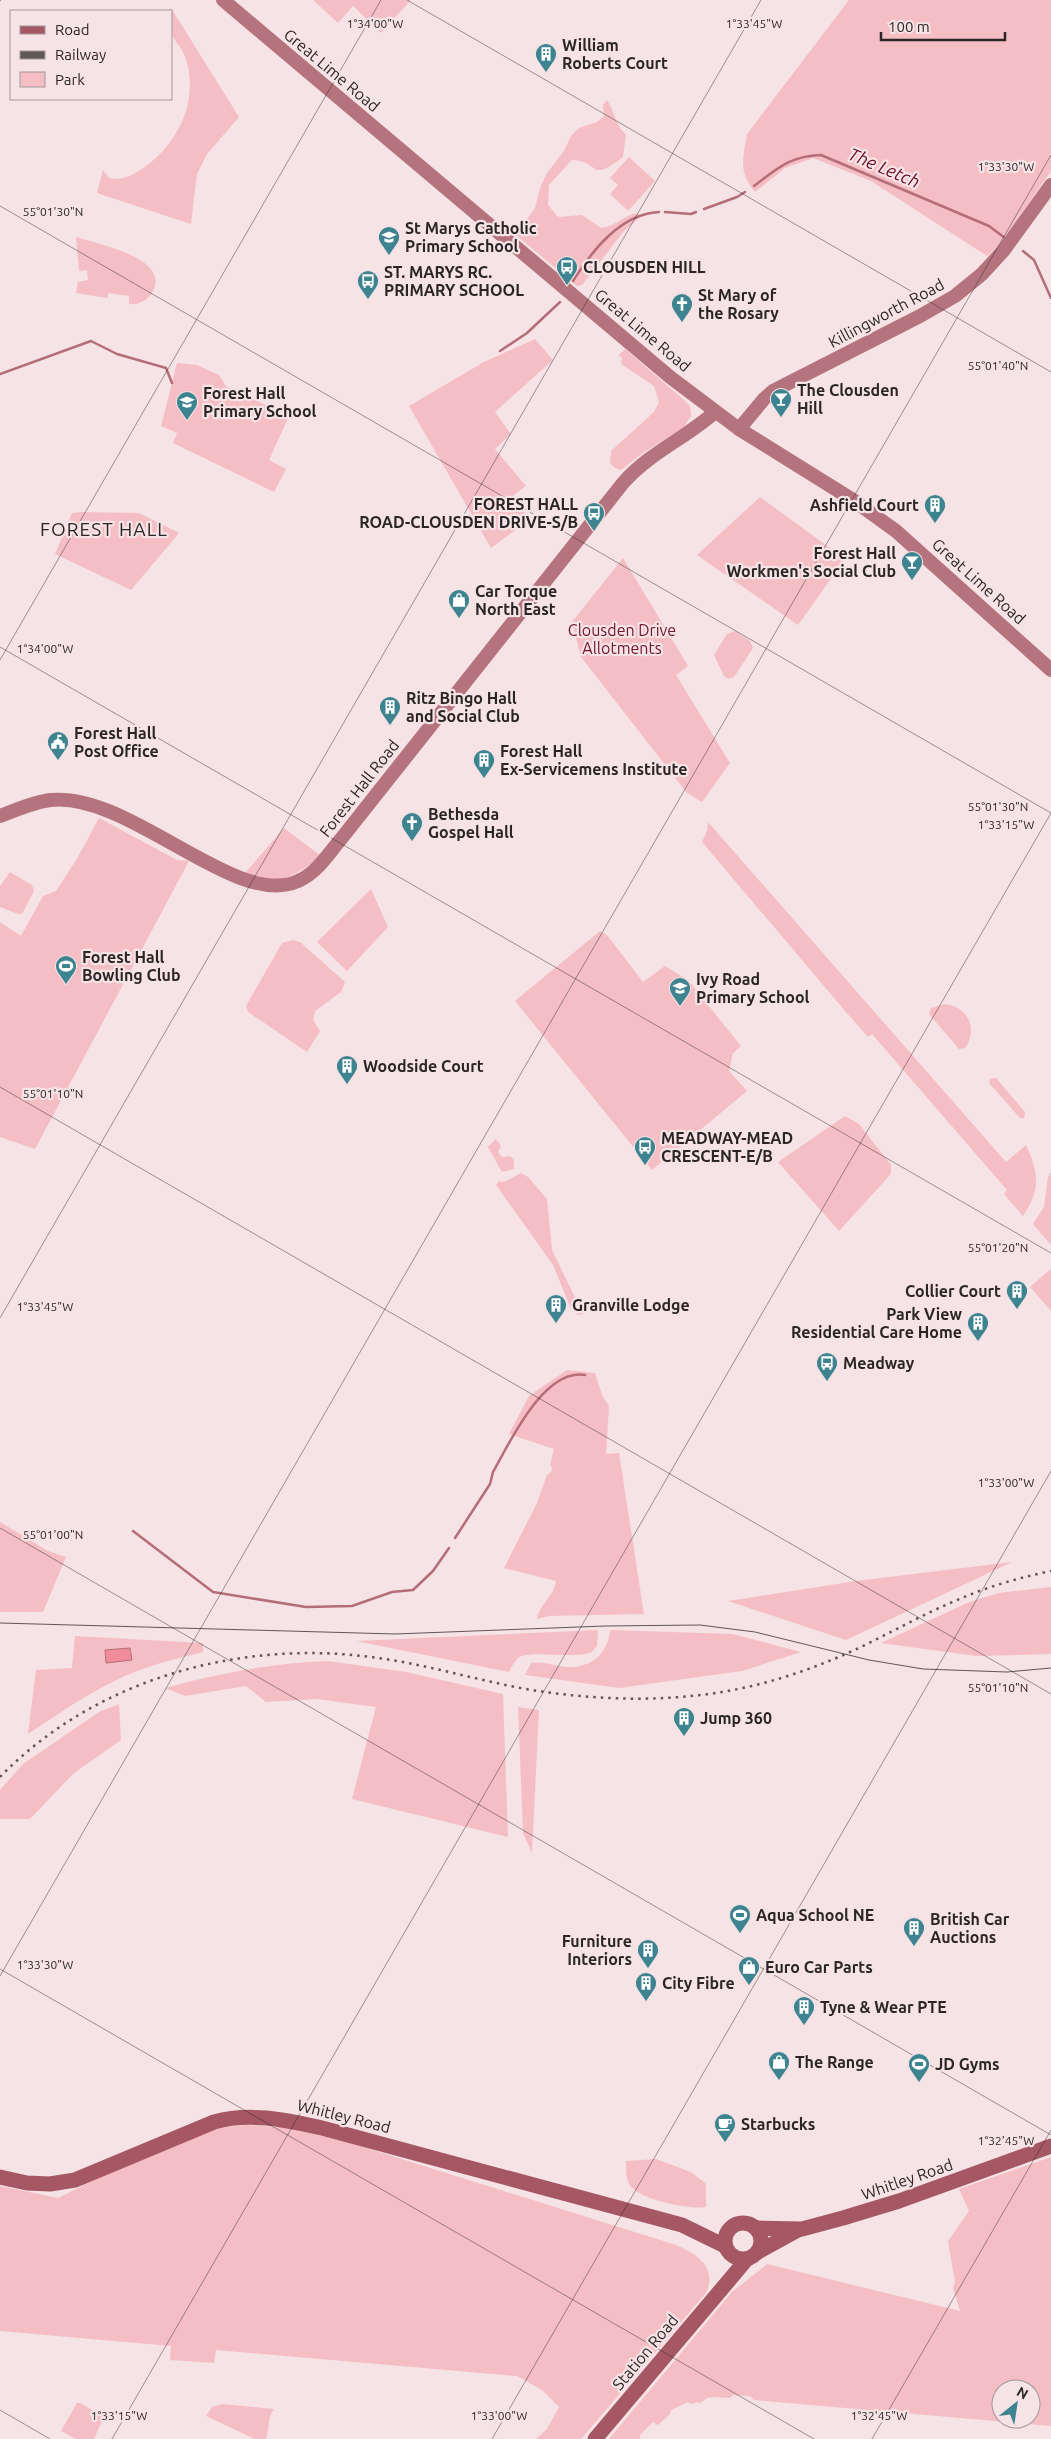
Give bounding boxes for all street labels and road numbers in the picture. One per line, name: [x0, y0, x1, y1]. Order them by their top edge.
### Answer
street label: Great Lime Road: [281, 25, 383, 115]
street label: Killingworth Road: [825, 275, 947, 351]
street label: Great Lime Road: [592, 285, 694, 375]
street label: Great Lime Road: [929, 535, 1029, 627]
street label: Forest Hall Road: [316, 736, 402, 840]
street label: Whitley Road: [296, 2096, 392, 2136]
street label: Whitley Road: [859, 2155, 955, 2203]
street label: Station Road: [609, 2311, 681, 2393]

